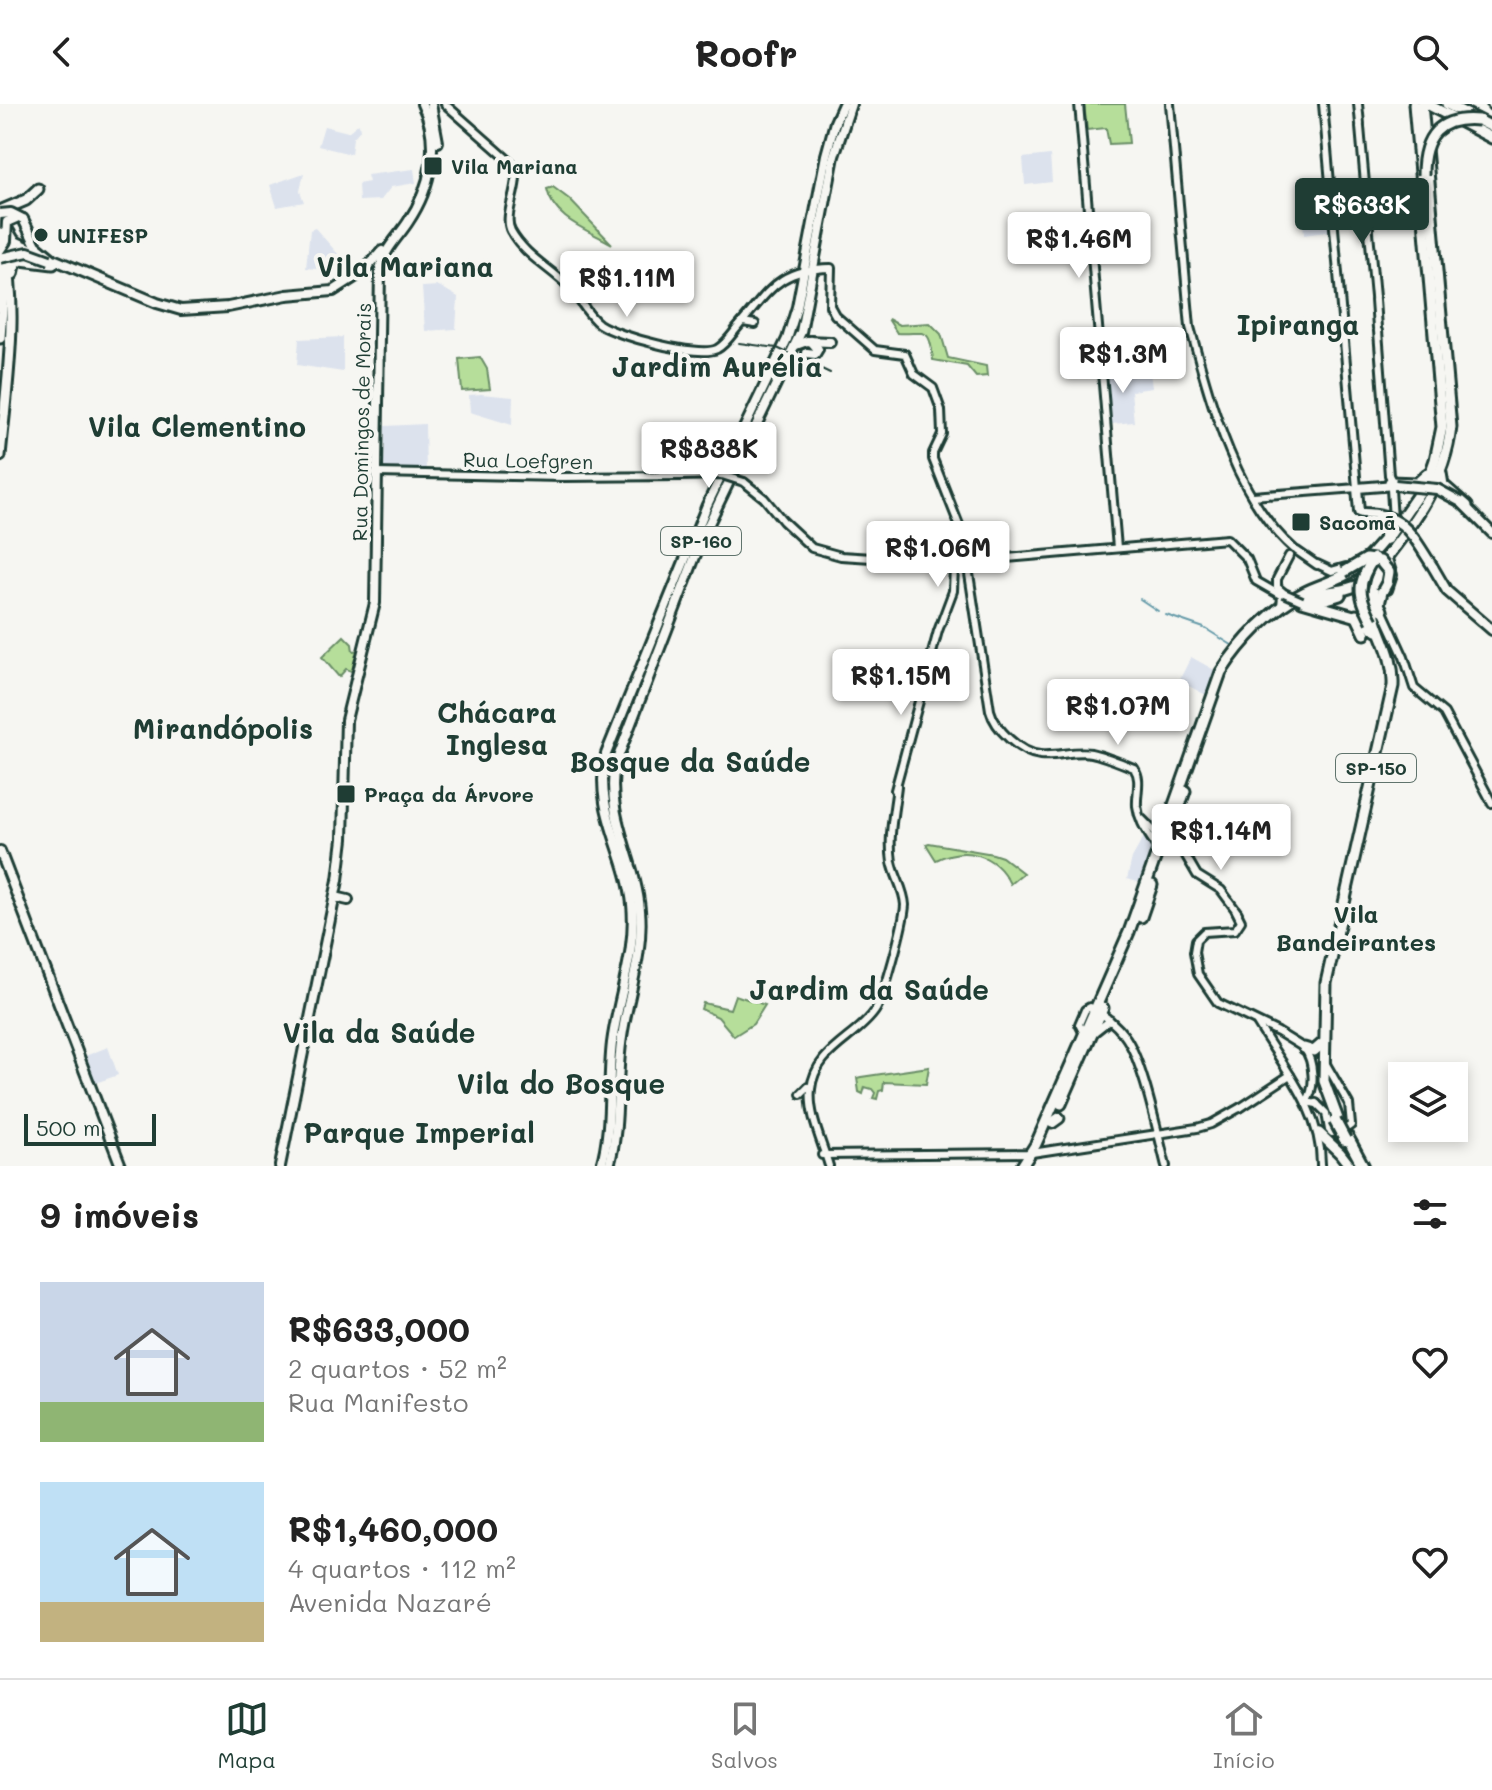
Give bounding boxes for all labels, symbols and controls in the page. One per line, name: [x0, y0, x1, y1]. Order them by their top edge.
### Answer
text: Roofr: [695, 29, 797, 76]
icon: back: [40, 30, 84, 74]
icon: search: [1408, 30, 1452, 74]
place label: Vila Mariana: [451, 153, 578, 179]
marker: Vila Mariana: [422, 155, 444, 177]
pin: R$633K: [1297, 178, 1427, 246]
text: R$633K: [1313, 187, 1411, 221]
pin: R$1.46M: [1005, 212, 1153, 280]
text: R$1.46M: [1026, 221, 1132, 255]
place label: UNIFESP: [57, 222, 148, 248]
marker: UNIFESP: [32, 226, 50, 244]
district label: Vila Mariana: [316, 248, 494, 284]
pin: R$1.11M: [553, 251, 701, 319]
text: R$1.11M: [578, 260, 676, 294]
street label: Rua Domingos de Morais: [346, 303, 376, 541]
district label: Ipiranga: [1236, 306, 1360, 342]
pin: R$1.3M: [1058, 327, 1188, 395]
text: R$1.3M: [1078, 336, 1168, 370]
district label: Jardim Aurélia: [612, 348, 822, 384]
district label: Vila Clementino: [88, 408, 306, 444]
pin: R$838K: [644, 422, 774, 490]
text: R$838K: [659, 431, 759, 465]
street label: Rua Loefgren: [463, 446, 593, 474]
place label: Sacomã: [1319, 509, 1396, 535]
marker: Sacomã: [1290, 511, 1312, 533]
pin: R$1.06M: [864, 521, 1012, 589]
road number: SP-160: [661, 527, 741, 555]
text: R$1.06M: [884, 530, 992, 564]
pin: R$1.15M: [827, 649, 975, 717]
text: R$1.15M: [850, 658, 952, 692]
pin: R$1.07M: [1044, 679, 1192, 747]
text: R$1.07M: [1065, 688, 1171, 722]
district label: Chácara Inglesa: [437, 694, 557, 762]
district label: Mirandópolis: [133, 710, 313, 746]
district label: Bosque da Saúde: [569, 743, 811, 779]
road number: SP-150: [1336, 754, 1416, 782]
place label: Praça da Árvore: [364, 781, 534, 807]
marker: Praça da Árvore: [335, 783, 357, 805]
pin: R$1.14M: [1147, 804, 1295, 872]
text: R$1.14M: [1170, 813, 1272, 847]
district label: Vila Bandeirantes: [1276, 898, 1436, 957]
district label: Jardim da Saúde: [749, 971, 989, 1007]
district label: Vila da Saúde: [282, 1014, 476, 1050]
map controls: [1388, 1062, 1468, 1142]
button: layers: [1388, 1062, 1468, 1142]
district label: Vila do Bosque: [457, 1065, 665, 1101]
scale bar: [24, 1110, 156, 1146]
text: 500 m: [36, 1113, 101, 1142]
district label: Parque Imperial: [303, 1114, 535, 1150]
text: 9 imóveis: [40, 1192, 199, 1237]
icon: filters: [1408, 1192, 1452, 1236]
text: R$633,000: [288, 1306, 470, 1351]
icon: home: [104, 1314, 200, 1410]
icon: heart: [1408, 1340, 1452, 1384]
text: 2 quartos · 52 m²: [288, 1351, 507, 1385]
text: Rua Manifesto: [288, 1385, 468, 1419]
text: R$1,460,000: [288, 1506, 498, 1551]
icon: home: [104, 1514, 200, 1610]
icon: heart: [1408, 1540, 1452, 1584]
text: 4 quartos · 112 m²: [288, 1551, 516, 1585]
text: Avenida Nazaré: [288, 1585, 492, 1619]
tab: Mapa: [218, 1697, 276, 1774]
tab: Salvos: [711, 1697, 778, 1774]
tab: Início: [1213, 1697, 1274, 1774]

